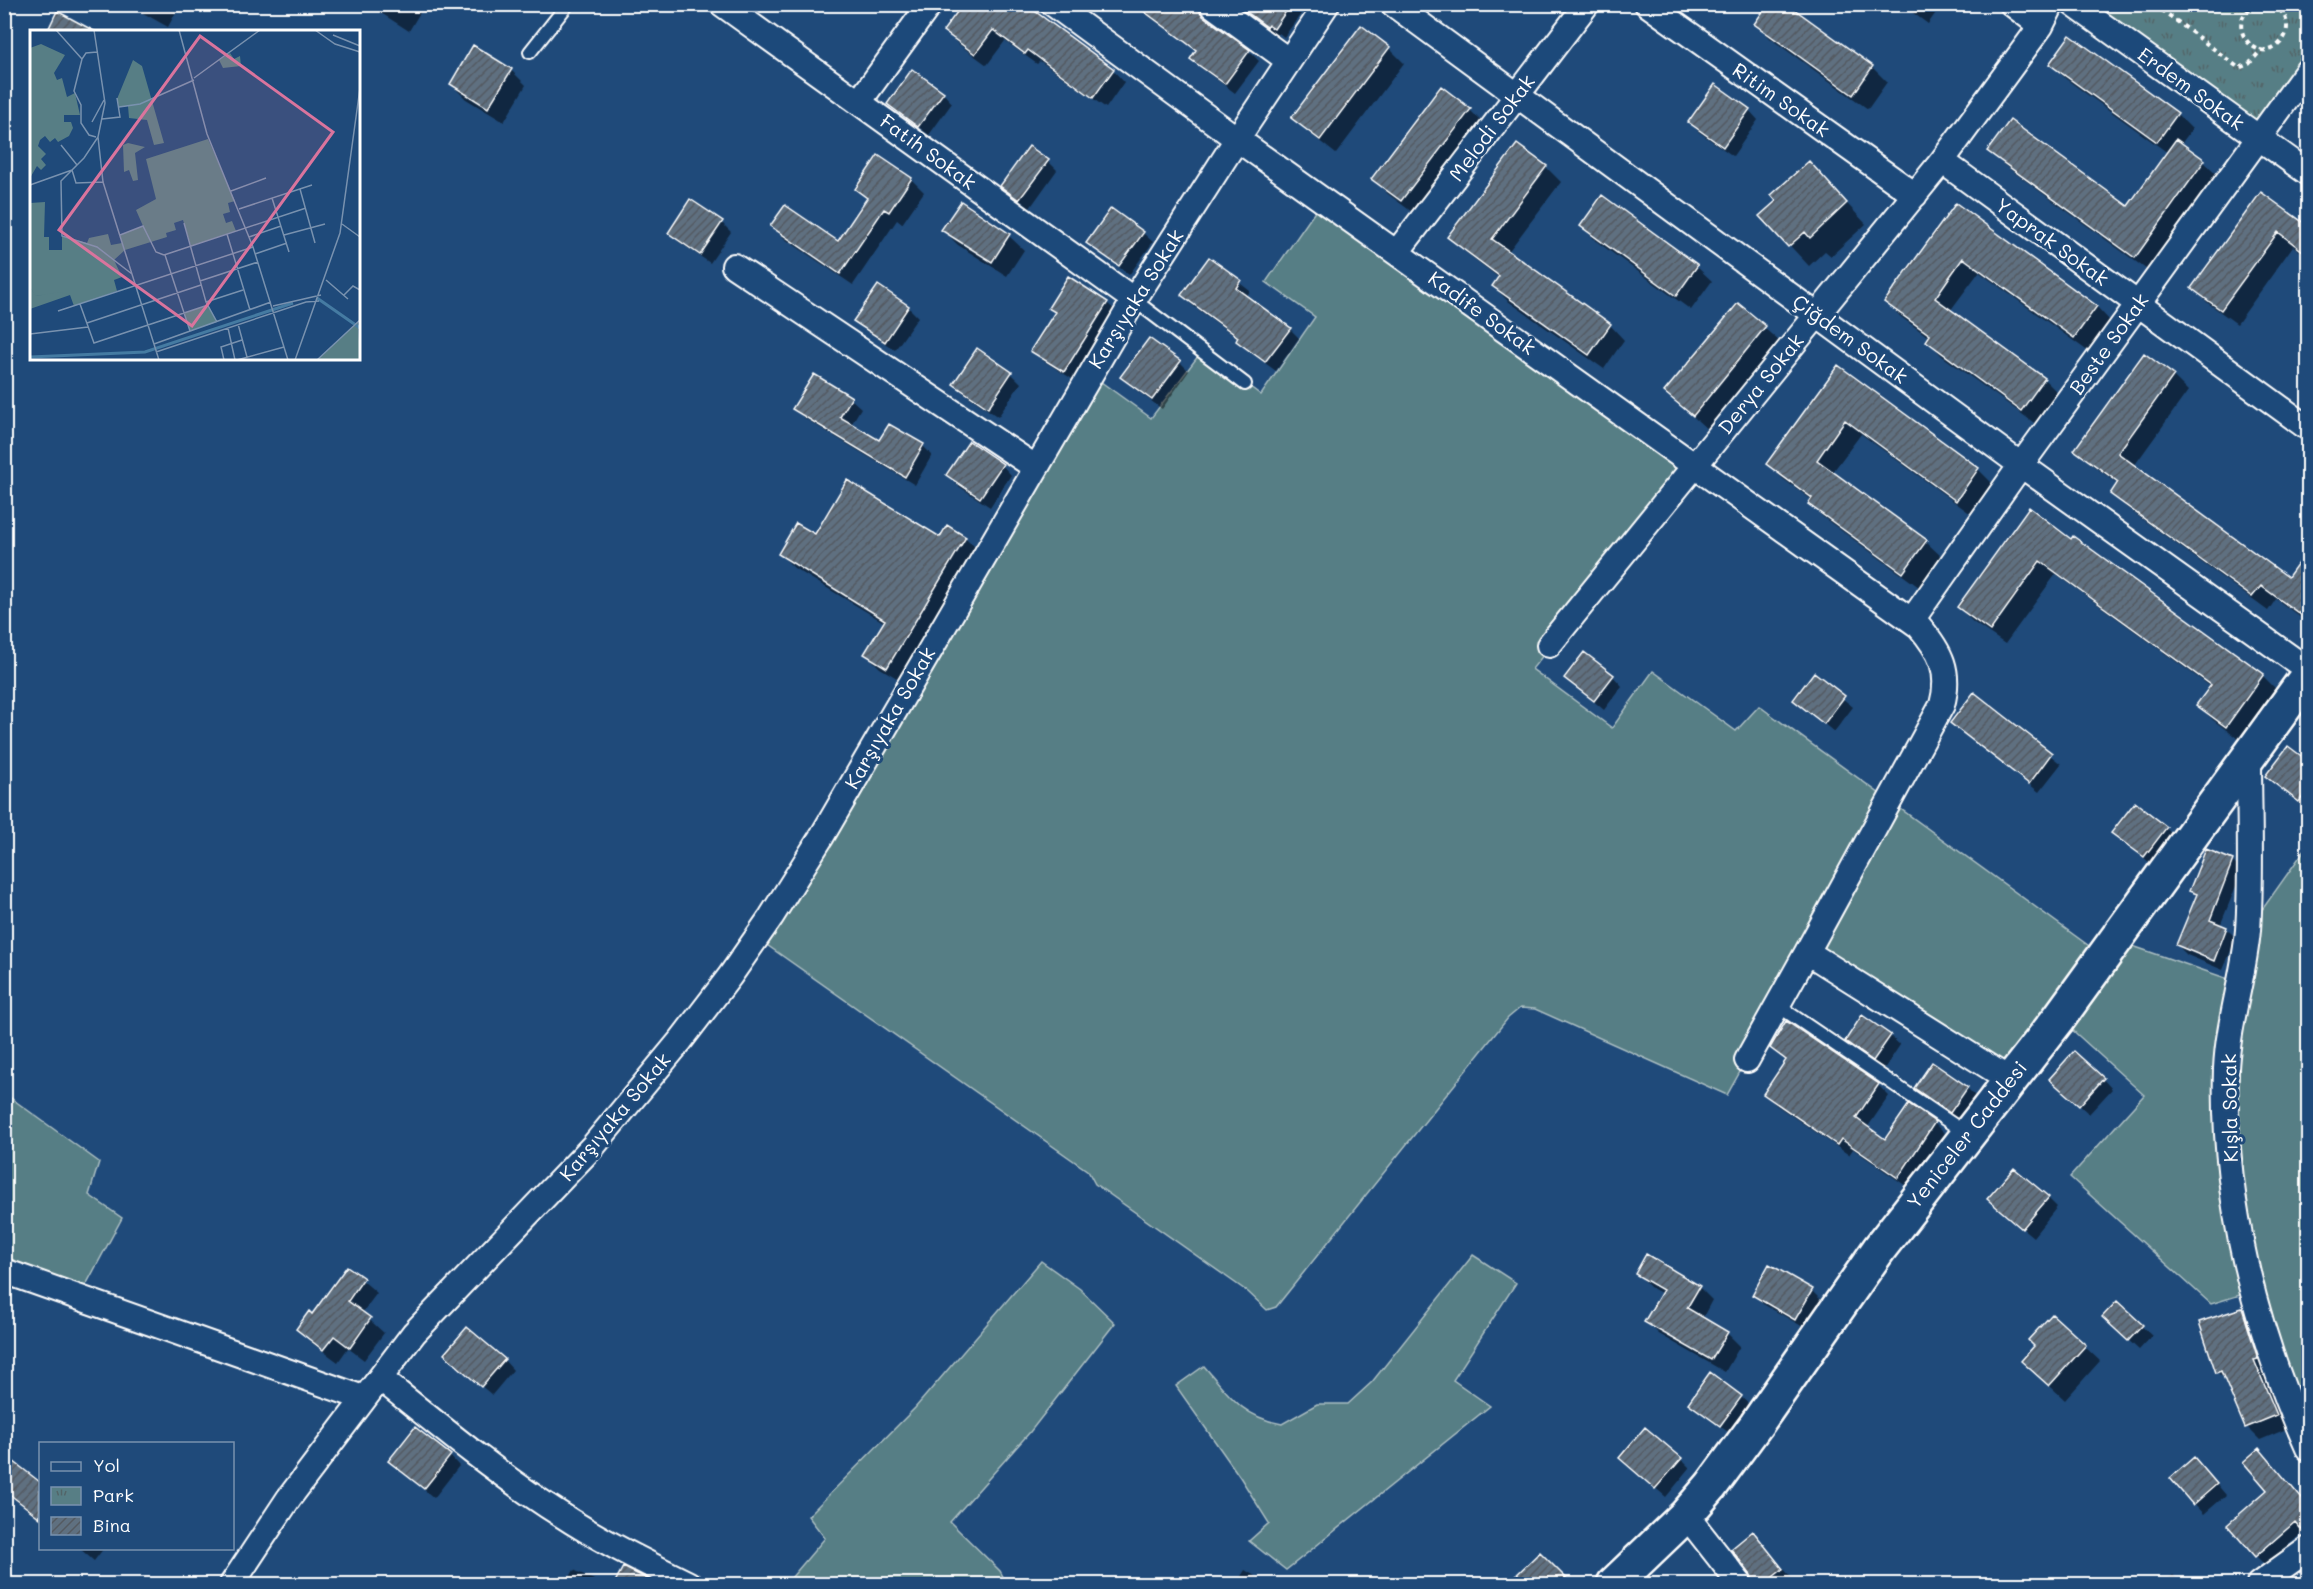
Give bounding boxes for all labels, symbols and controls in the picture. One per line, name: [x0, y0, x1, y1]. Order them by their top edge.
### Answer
inset map: [30, 30, 360, 360]
street label: Erdem Sokak: [2133, 41, 2250, 136]
street label: Ritim Sokak: [1728, 56, 1835, 142]
street label: Melodi Sokak: [1443, 69, 1540, 186]
street label: Fatih Sokak: [875, 107, 982, 195]
street label: Yaprak Sokak: [1991, 191, 2115, 291]
street label: Karşıyaka Sokak: [1082, 224, 1189, 373]
street label: Kadife Sokak: [1424, 264, 1542, 360]
street label: Çiğdem Sokak: [1788, 288, 1913, 389]
street label: Beste Sokak: [2063, 288, 2154, 399]
street label: Derya Sokak: [1712, 328, 1809, 439]
street label: Karşıyaka Sokak: [838, 642, 940, 793]
street label: Karşıyaka Sokak: [553, 1047, 676, 1186]
street label: Kışla Sokak: [2215, 1053, 2243, 1163]
street label: Yeniceler Caddesi: [1900, 1055, 2032, 1214]
legend: [39, 1442, 234, 1550]
text: Yol: [93, 1453, 120, 1477]
text: Park: [93, 1483, 134, 1507]
text: Bina: [93, 1513, 131, 1537]

